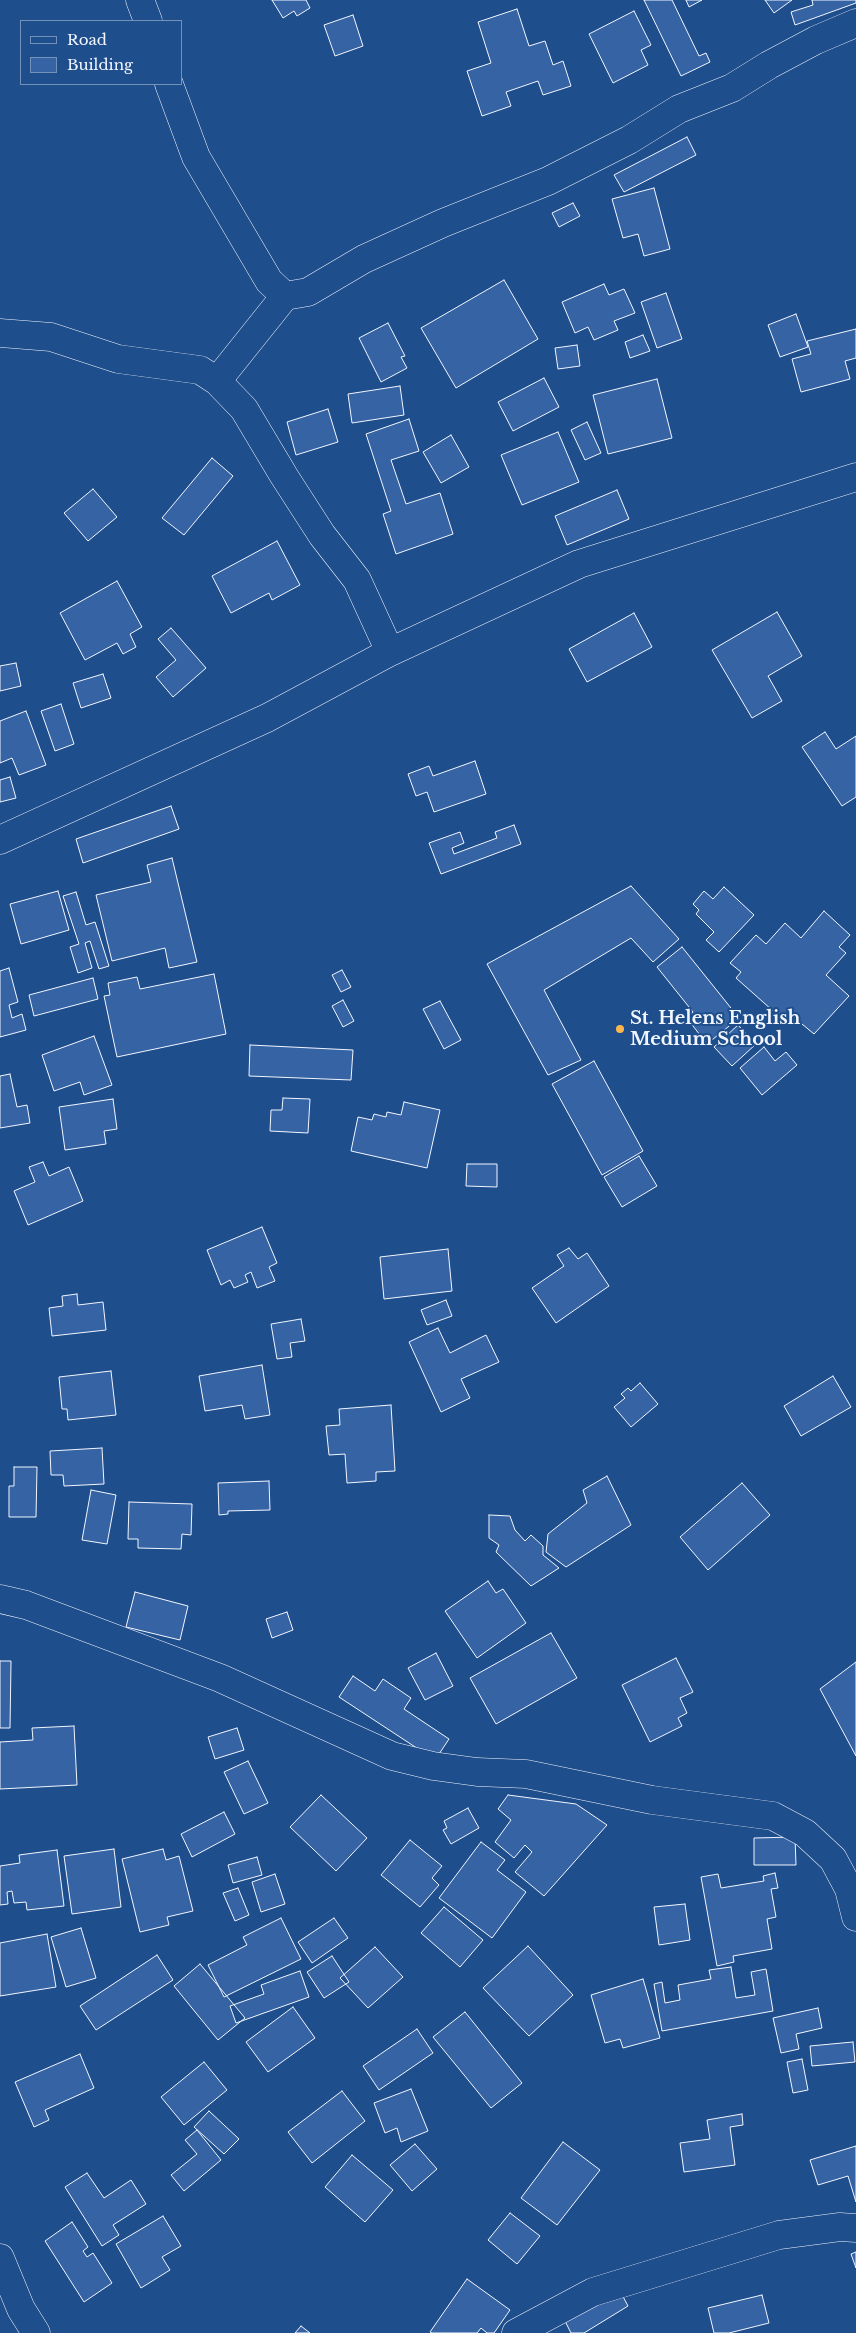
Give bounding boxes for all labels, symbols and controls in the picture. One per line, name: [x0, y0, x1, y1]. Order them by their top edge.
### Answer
legend: [20, 20, 182, 85]
text: Road: [67, 30, 107, 49]
text: Building: [67, 55, 133, 74]
place label: St. Helens English Medium School: [630, 1008, 800, 1050]
marker: St. Helens English Medium School: [614, 1023, 626, 1035]

